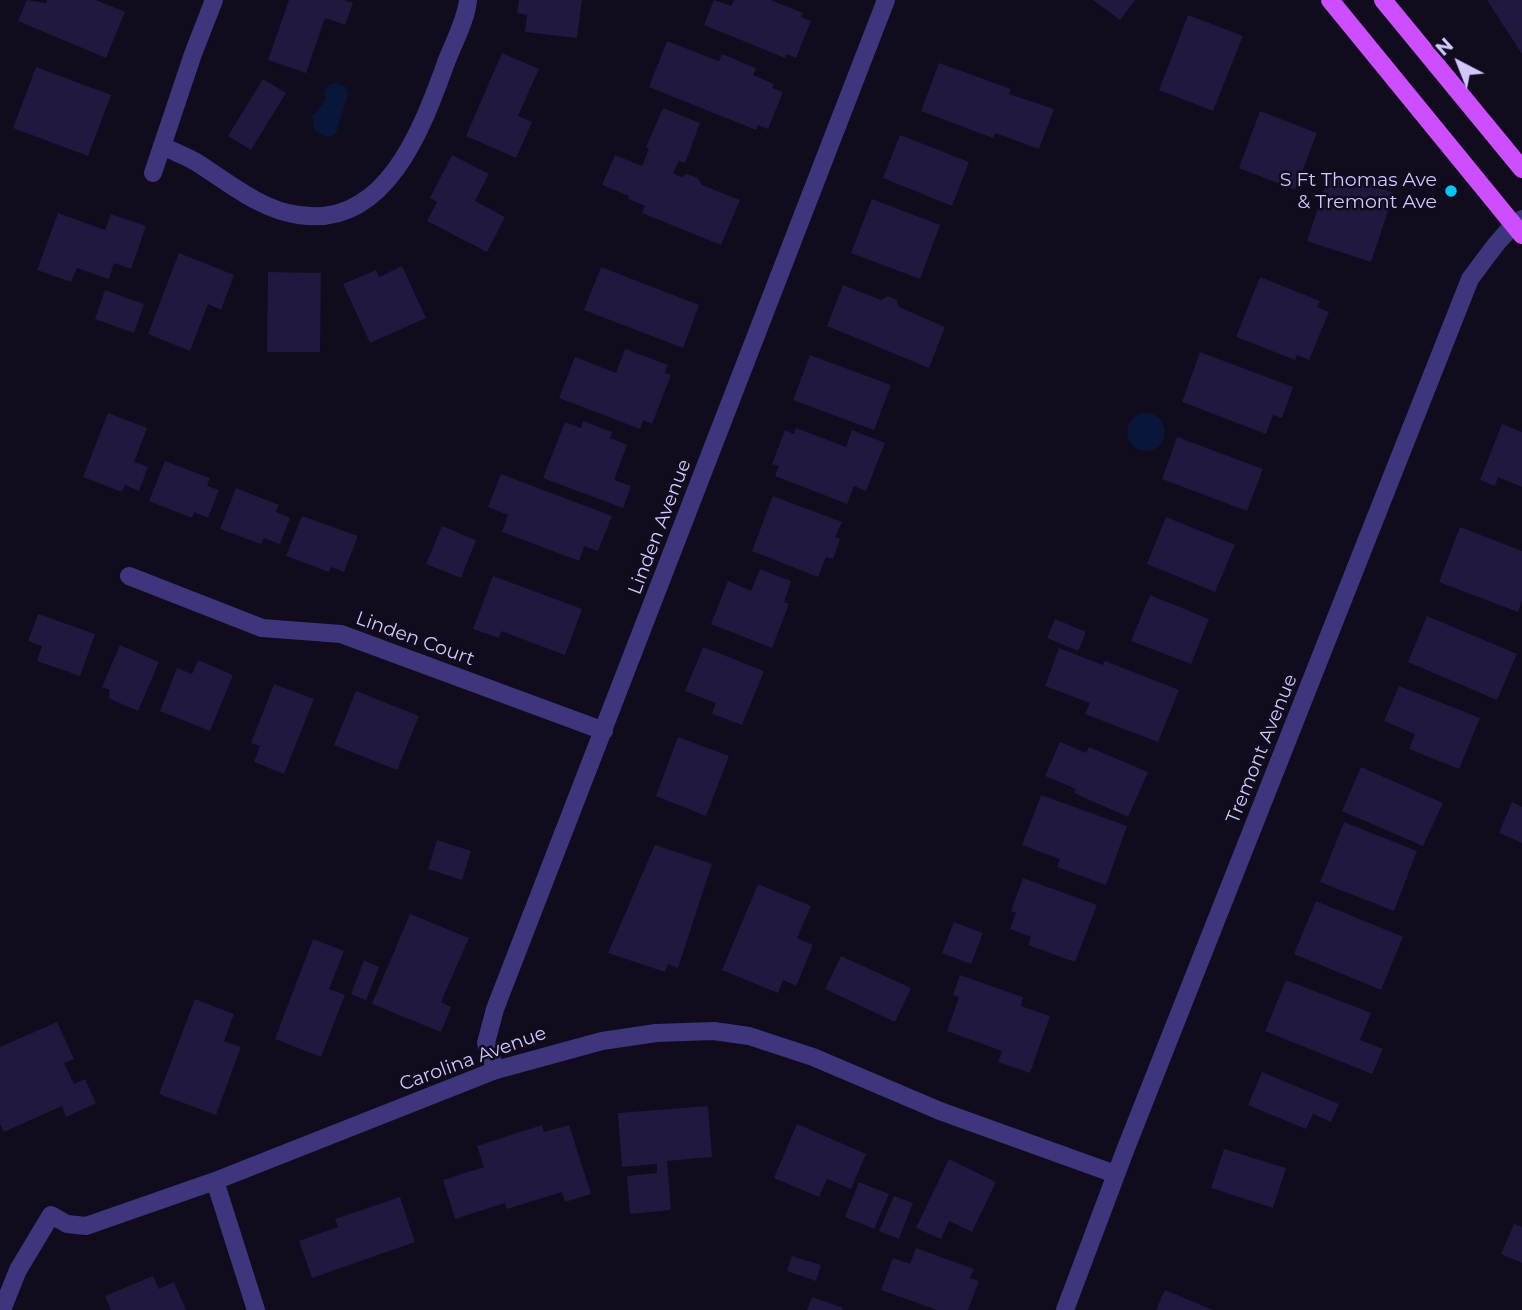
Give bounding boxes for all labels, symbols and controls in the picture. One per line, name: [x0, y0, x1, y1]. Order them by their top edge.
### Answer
north arrow: [1424, 28, 1494, 98]
text: N: [1431, 33, 1458, 61]
place label: S Ft Thomas Ave & Tremont Ave: [1280, 169, 1437, 213]
marker: S Ft Thomas Ave & Tremont Ave: [1443, 183, 1459, 199]
street label: Linden Avenue: [624, 456, 696, 598]
street label: Linden Court: [353, 607, 477, 671]
street label: Tremont Avenue: [1222, 671, 1302, 827]
street label: Carolina Avenue: [396, 1022, 550, 1096]

